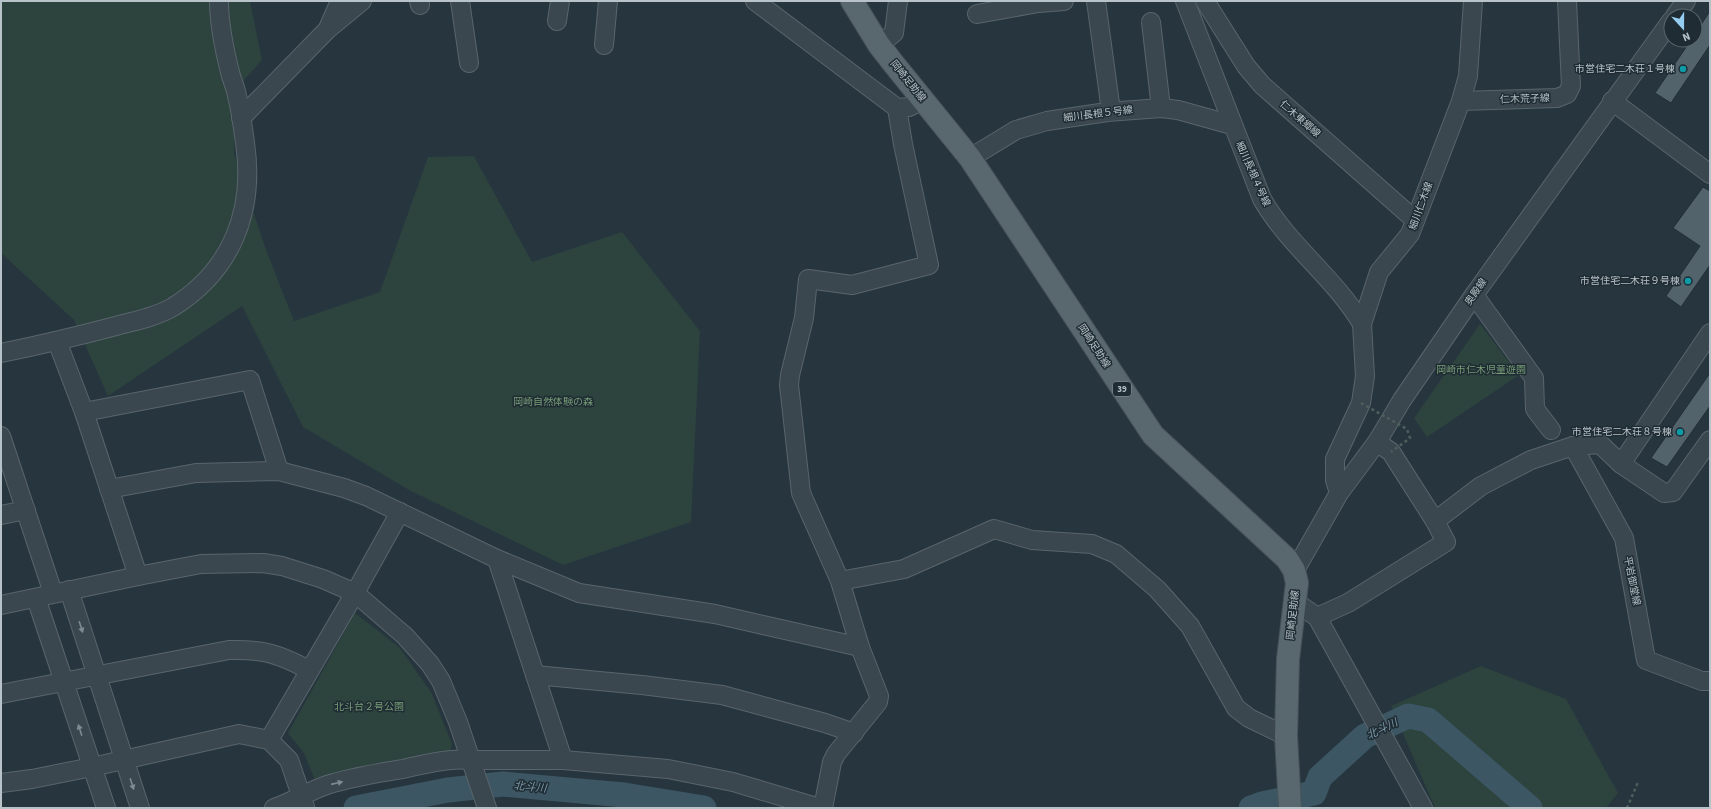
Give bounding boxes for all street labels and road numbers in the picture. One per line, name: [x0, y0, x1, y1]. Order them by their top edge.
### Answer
street label: 岡崎足助線: [887, 57, 929, 105]
street label: 仁木荒子線: [1500, 91, 1550, 107]
street label: 仁木東郷線: [1277, 97, 1323, 141]
street label: 細川長根５号線: [1062, 103, 1134, 125]
street label: 細川長根４号線: [1232, 139, 1274, 209]
street label: 細川仁木線: [1406, 180, 1436, 232]
street label: 奥殿線: [1462, 276, 1490, 308]
street label: 岡崎足助線: [1075, 321, 1113, 371]
road number: 39: [1113, 382, 1131, 396]
street label: 平岩御堂線: [1620, 555, 1644, 607]
street label: 岡崎足助線: [1283, 589, 1303, 641]

